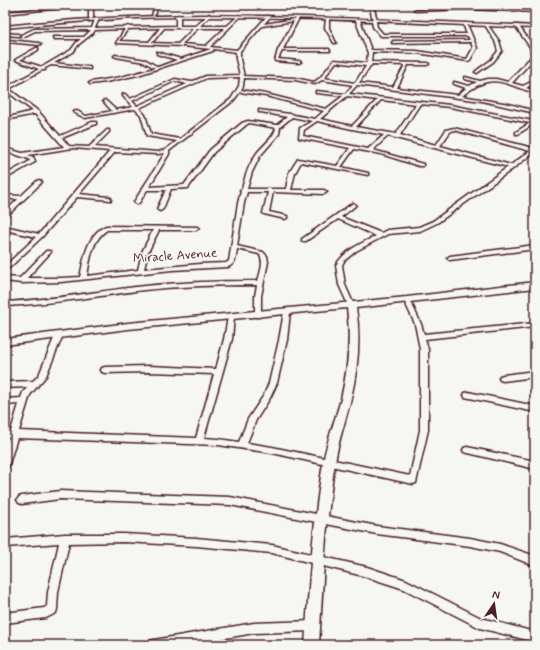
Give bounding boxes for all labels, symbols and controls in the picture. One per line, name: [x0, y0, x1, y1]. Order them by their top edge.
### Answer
street label: Miracle Avenue: [132, 245, 218, 267]
north arrow: [474, 584, 514, 624]
text: N: [491, 588, 501, 603]

